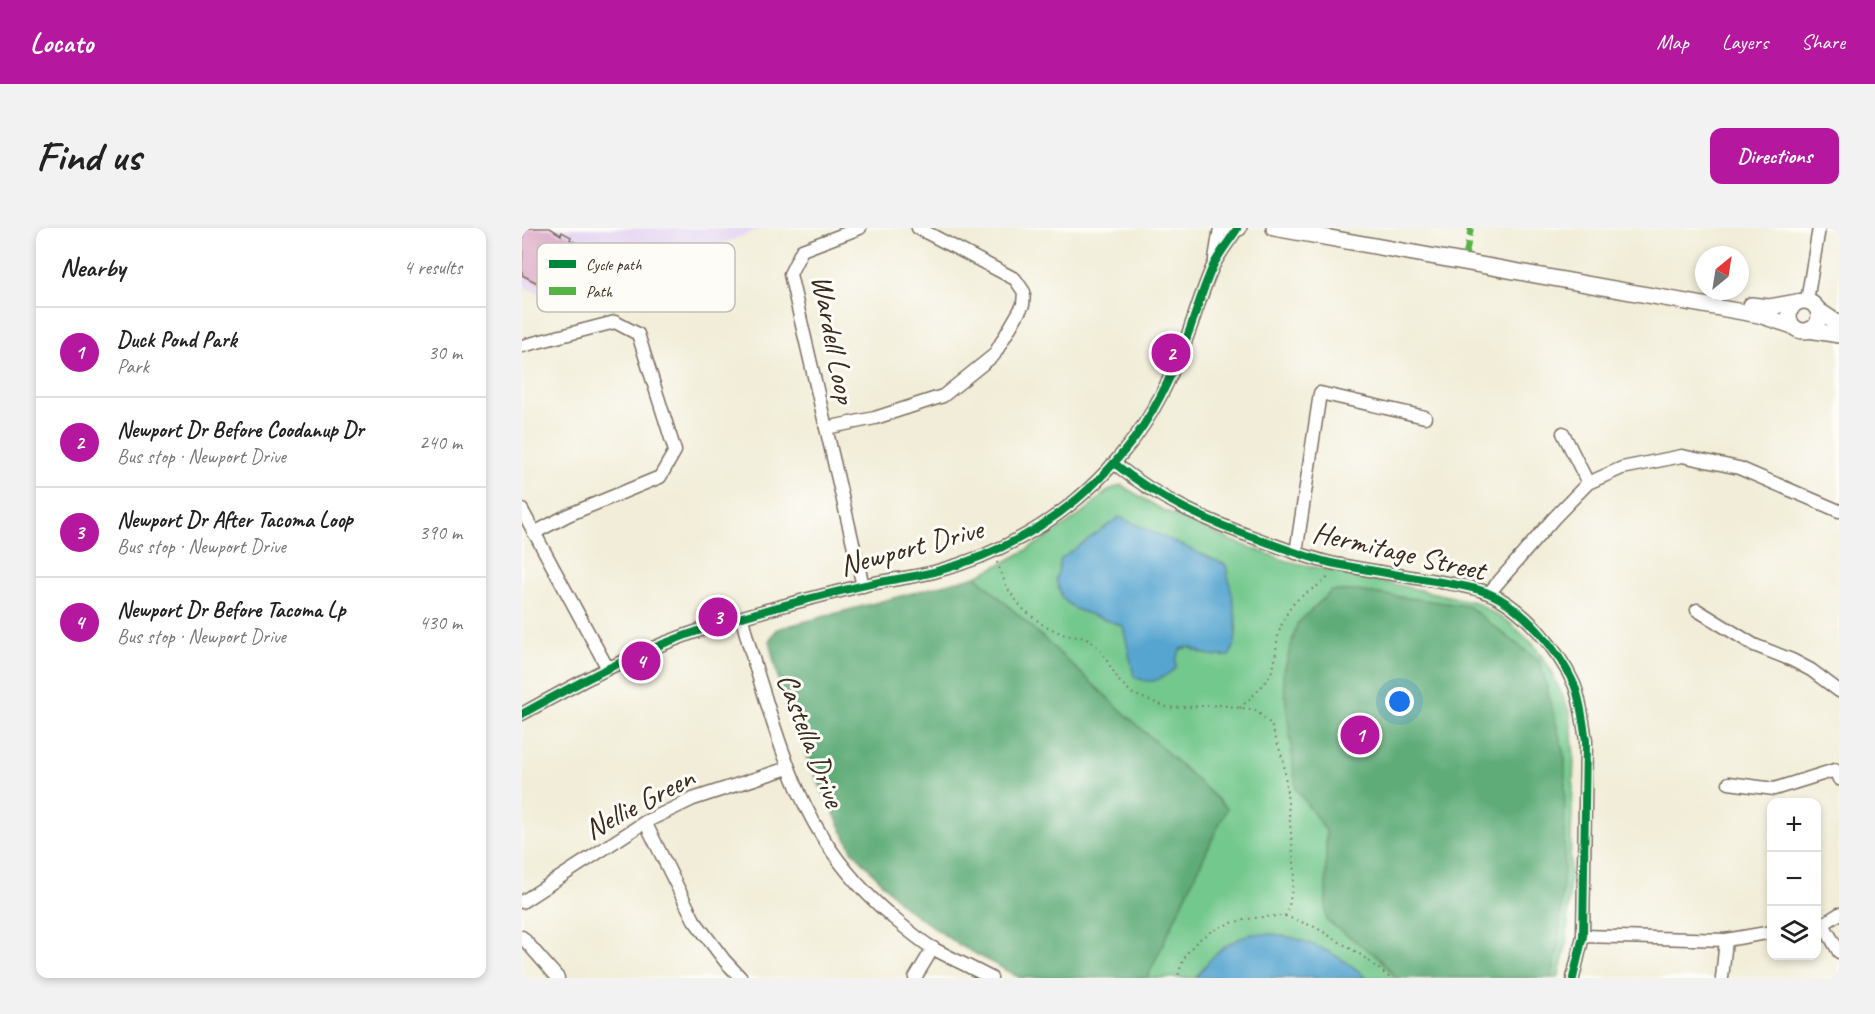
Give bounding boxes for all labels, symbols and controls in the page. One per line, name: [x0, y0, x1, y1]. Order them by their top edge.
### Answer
text: Locato: [30, 25, 93, 60]
text: Map: [1656, 29, 1689, 55]
text: Layers: [1722, 29, 1768, 55]
text: Share: [1801, 29, 1845, 55]
button: Directions: [1710, 128, 1839, 184]
text: Find us: [36, 130, 141, 183]
legend: [537, 243, 735, 312]
north arrow: [1695, 246, 1749, 300]
text: Nearby: [60, 251, 125, 284]
text: 4 results: [403, 255, 462, 280]
text: Cycle path: [586, 255, 642, 275]
street label: Wardell Loop: [803, 272, 865, 408]
text: Path: [586, 282, 613, 302]
text: Duck Pond Park: [117, 326, 237, 354]
pin: 2: [1152, 330, 1190, 376]
text: 1: [75, 340, 84, 365]
text: 30 m: [428, 340, 462, 365]
text: Park: [117, 354, 149, 379]
text: Newport Dr Before Coodanup Dr: [117, 416, 364, 444]
text: 2: [75, 430, 84, 455]
text: 240 m: [419, 430, 462, 455]
text: Bus stop · Newport Drive: [117, 444, 286, 469]
text: Newport Dr After Tacoma Loop: [117, 506, 353, 534]
street label: Newport Drive: [835, 509, 989, 584]
street label: Hermitage Street: [1309, 513, 1492, 590]
text: 3: [75, 520, 84, 545]
text: 390 m: [419, 520, 462, 545]
text: Bus stop · Newport Drive: [117, 534, 286, 559]
pin: 3: [698, 594, 738, 640]
text: Newport Dr Before Tacoma Lp: [117, 596, 345, 624]
text: 4: [75, 610, 84, 635]
text: 430 m: [419, 610, 462, 635]
text: Bus stop · Newport Drive: [117, 624, 286, 649]
pin: 4: [622, 638, 660, 684]
street label: Castella Drive: [768, 668, 855, 814]
your location: [1385, 687, 1414, 716]
pin: 1: [1340, 712, 1380, 758]
street label: Nellie Green: [577, 757, 702, 848]
map controls: [1767, 798, 1821, 960]
button: +: [1767, 798, 1821, 852]
button: −: [1767, 852, 1821, 906]
button: layers: [1767, 906, 1821, 960]

